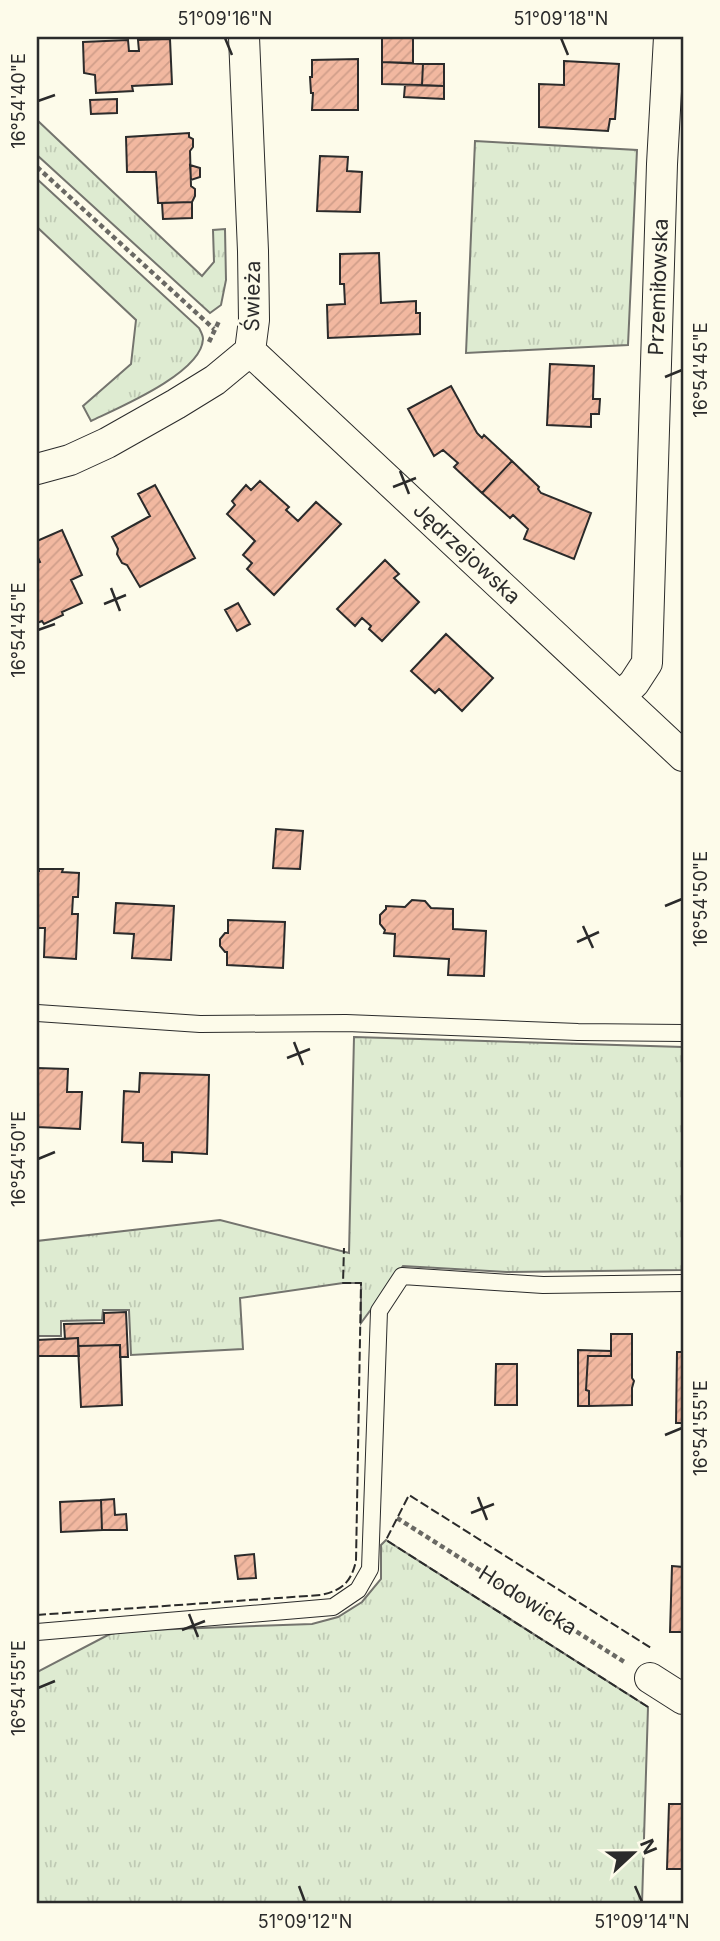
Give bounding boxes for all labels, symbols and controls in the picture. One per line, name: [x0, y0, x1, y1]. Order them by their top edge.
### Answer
text: 51°09'16"N: [178, 8, 272, 29]
text: 51°09'18"N: [514, 8, 608, 29]
text: 16°54'40"E: [8, 53, 29, 149]
street label: Przemiłowska: [643, 218, 673, 356]
street label: Świeża: [238, 260, 265, 332]
text: 16°54'45"E: [690, 322, 711, 418]
street label: Jędrzejowska: [408, 497, 526, 609]
text: 16°54'45"E: [8, 582, 29, 678]
text: 16°54'50"E: [690, 851, 711, 947]
text: 16°54'50"E: [8, 1111, 29, 1207]
text: 16°54'55"E: [690, 1380, 711, 1476]
street label: Hodowicka: [474, 1560, 582, 1640]
text: 16°54'55"E: [8, 1640, 29, 1736]
north arrow: [598, 1818, 668, 1888]
text: N: [635, 1836, 662, 1858]
text: 51°09'12"N: [258, 1911, 352, 1932]
text: 51°09'14"N: [594, 1911, 690, 1932]

